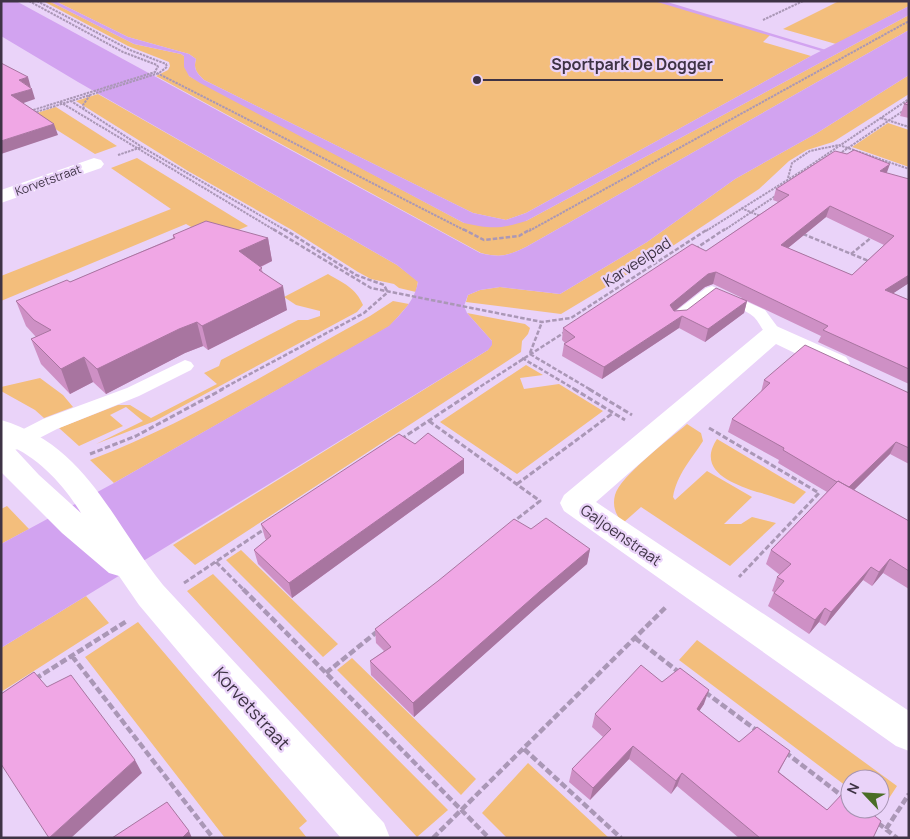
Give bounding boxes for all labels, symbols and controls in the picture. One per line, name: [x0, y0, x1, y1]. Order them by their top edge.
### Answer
callout: Sportpark De Dogger: [542, 49, 723, 80]
text: Sportpark De Dogger: [551, 53, 713, 75]
street label: Korvetstraat: [13, 160, 84, 200]
street label: Karveelpad: [599, 232, 675, 292]
street label: Galjoenstraat: [576, 499, 666, 571]
street label: Korvetstraat: [208, 661, 296, 755]
north arrow: [840, 769, 890, 819]
text: N: [842, 780, 864, 797]

